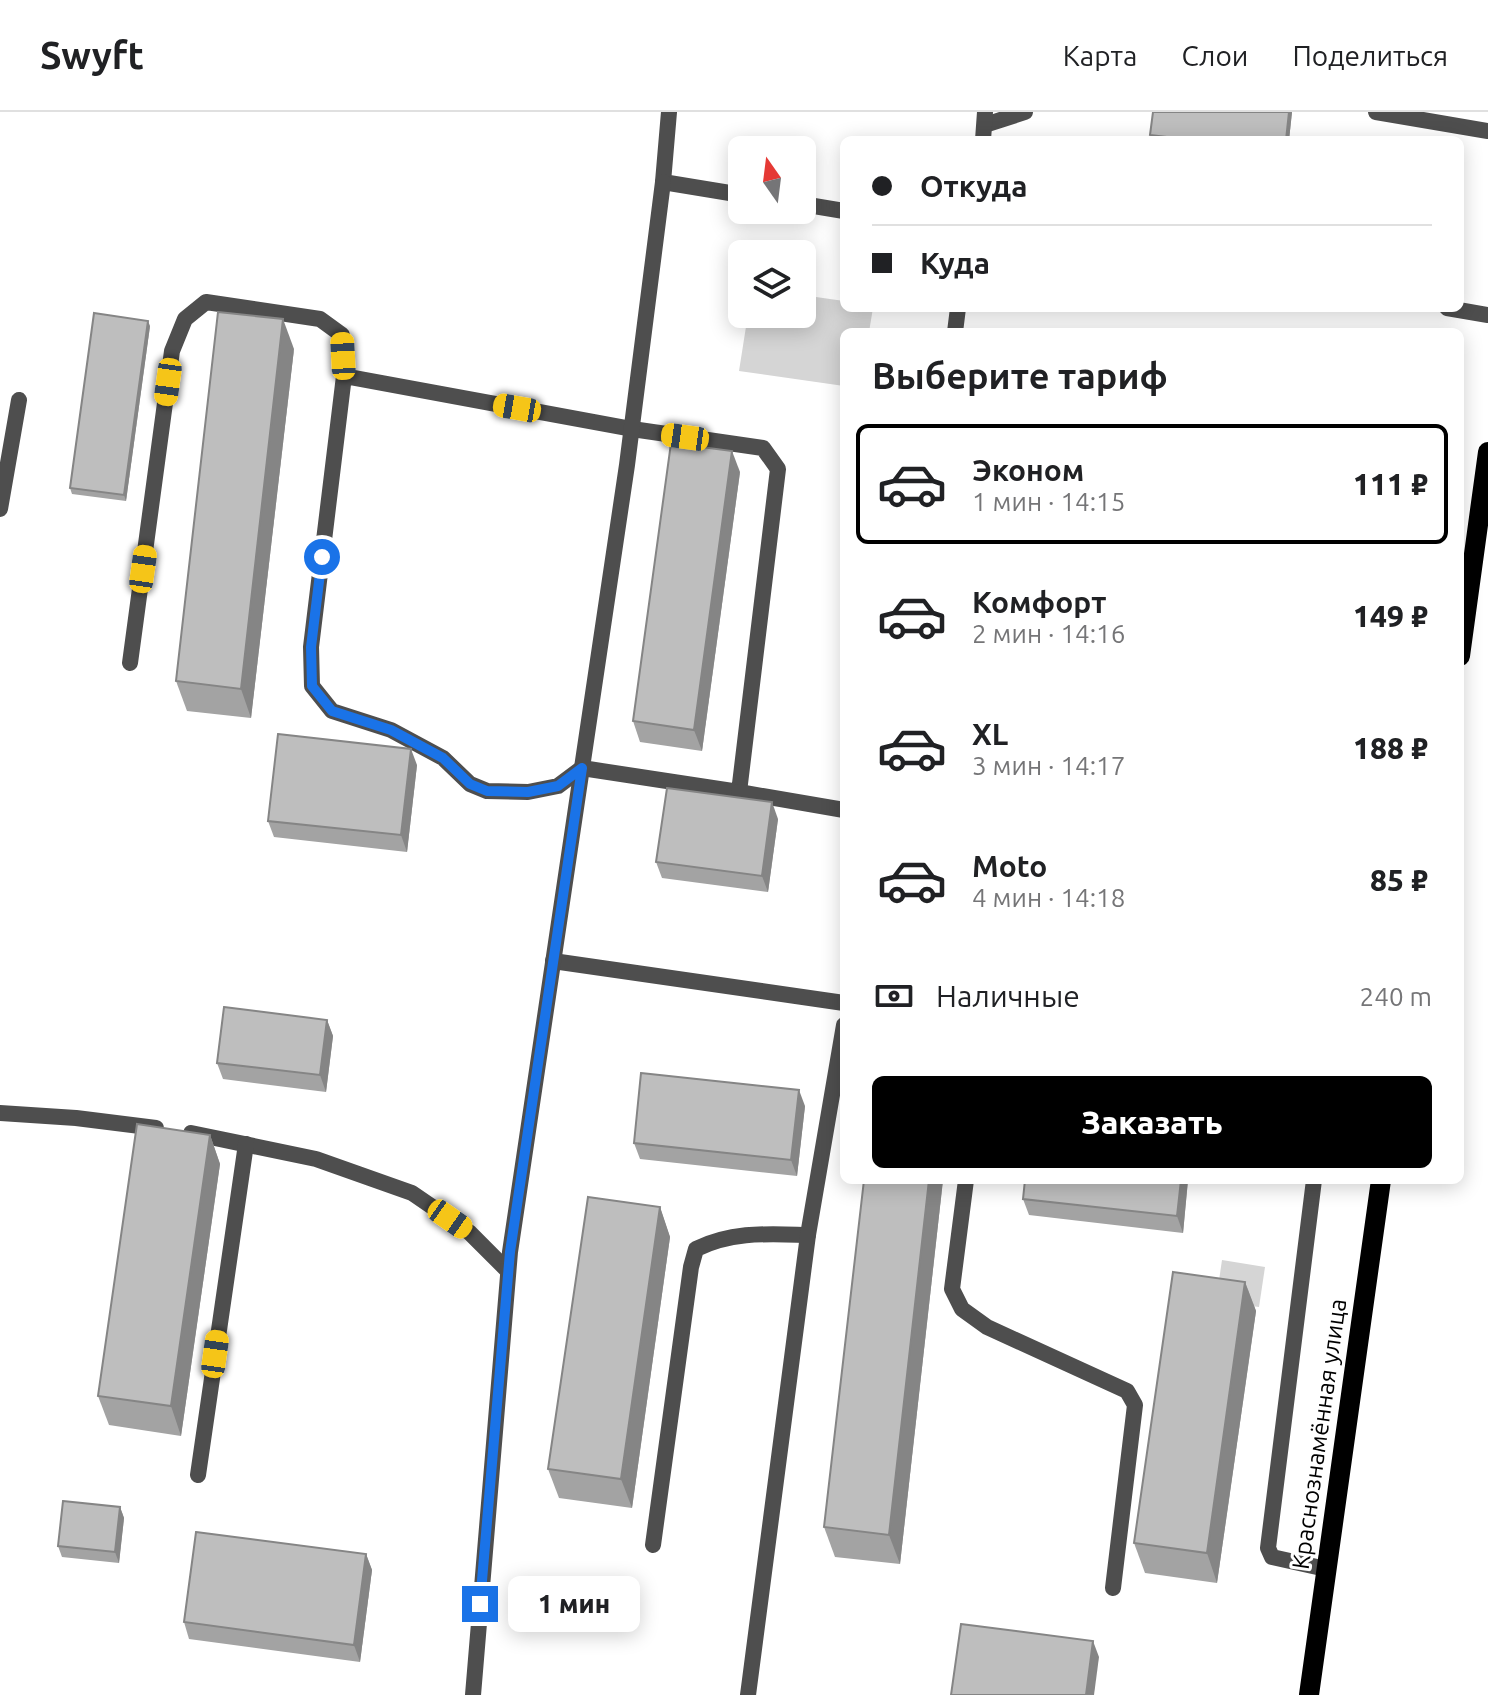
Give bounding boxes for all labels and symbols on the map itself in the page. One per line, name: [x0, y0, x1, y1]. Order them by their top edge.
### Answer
north arrow: [728, 136, 816, 224]
car: [330, 331, 356, 381]
car: [153, 357, 183, 407]
car: [491, 392, 543, 424]
car: [660, 422, 710, 452]
route start: [304, 539, 340, 575]
car: [128, 544, 158, 594]
car: [423, 1195, 477, 1243]
street label: Краснознамённая улица: [1287, 1297, 1351, 1571]
car: [200, 1329, 230, 1379]
callout: 1 мин: [508, 1576, 640, 1632]
route end: [462, 1586, 498, 1622]

